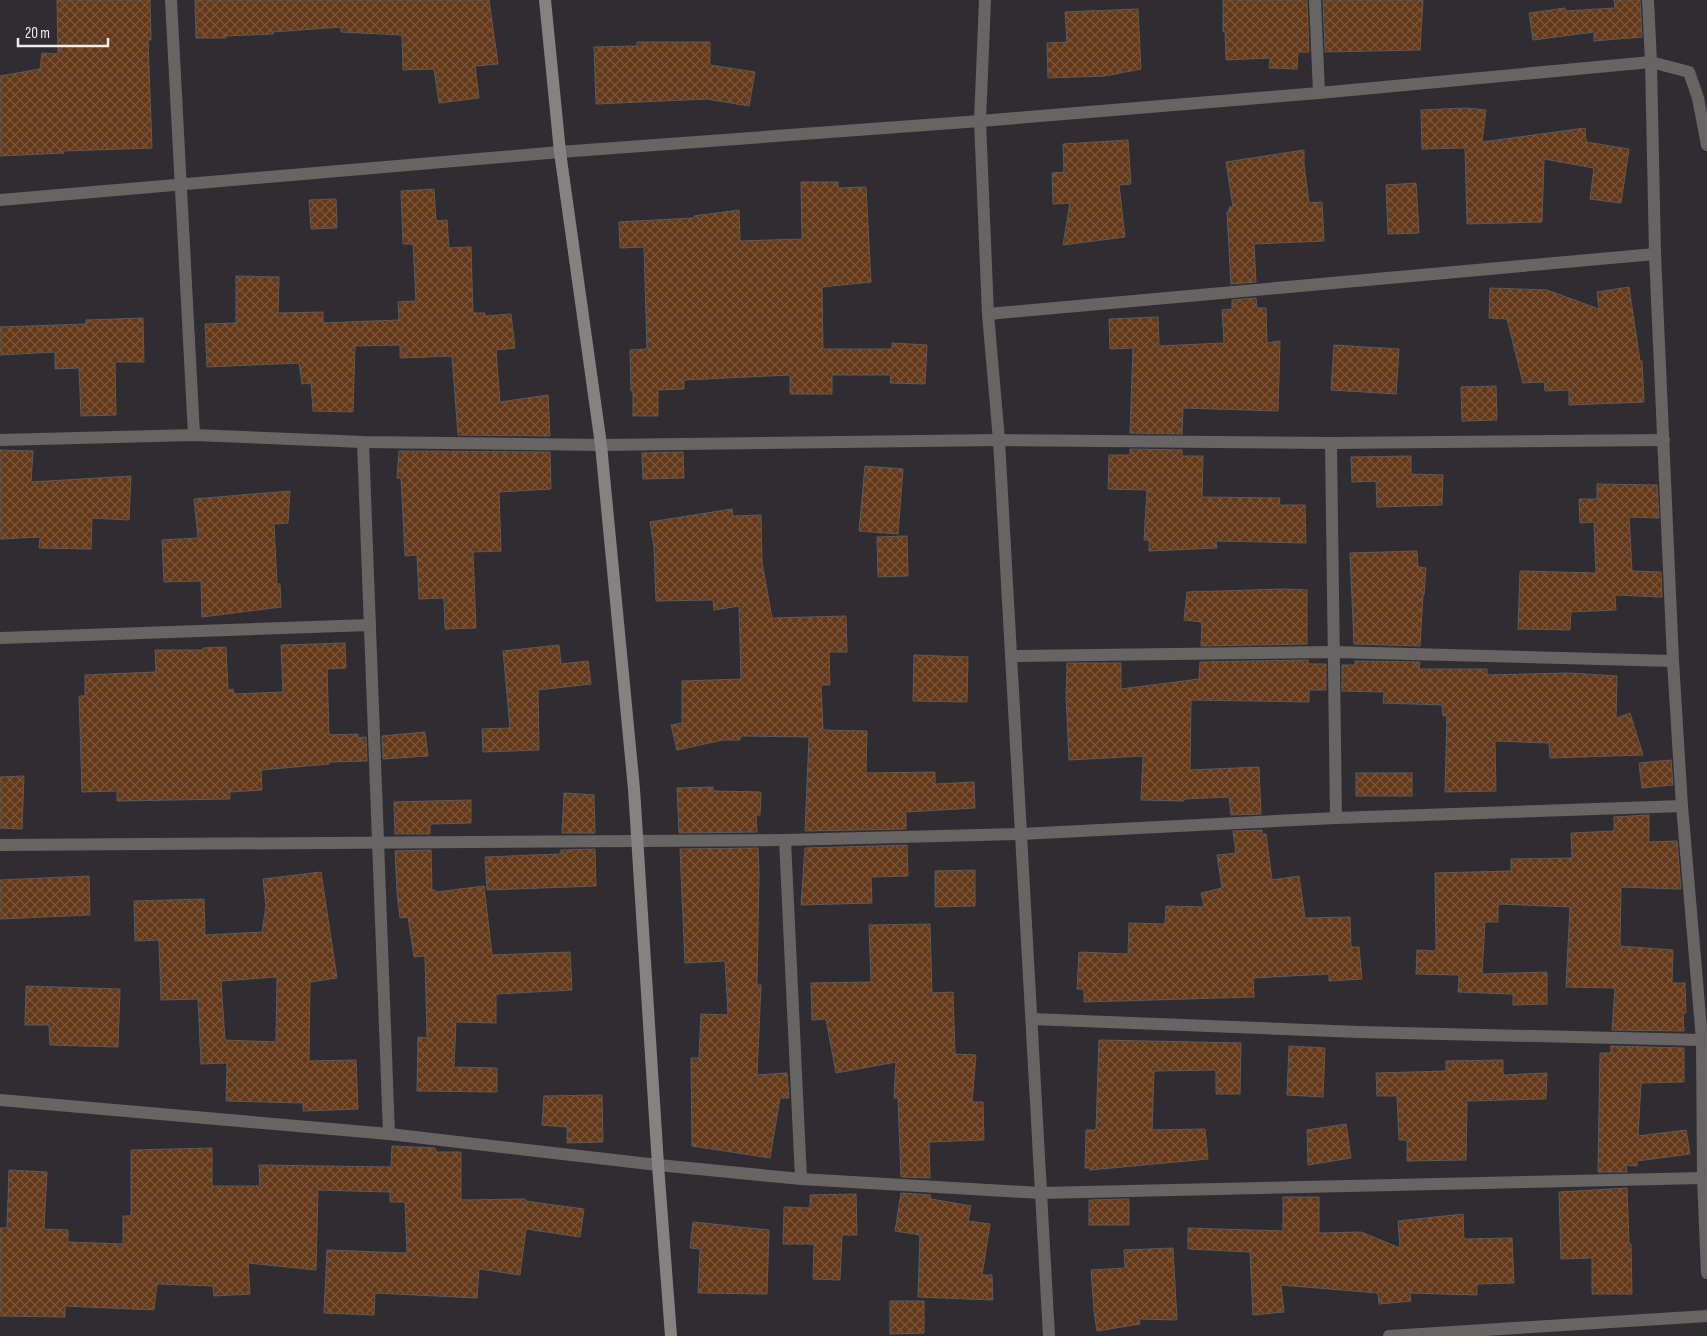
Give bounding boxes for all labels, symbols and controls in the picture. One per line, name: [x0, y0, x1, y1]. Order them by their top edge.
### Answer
scale bar: [18, 15, 108, 47]
text: 20 m: [25, 24, 50, 43]

